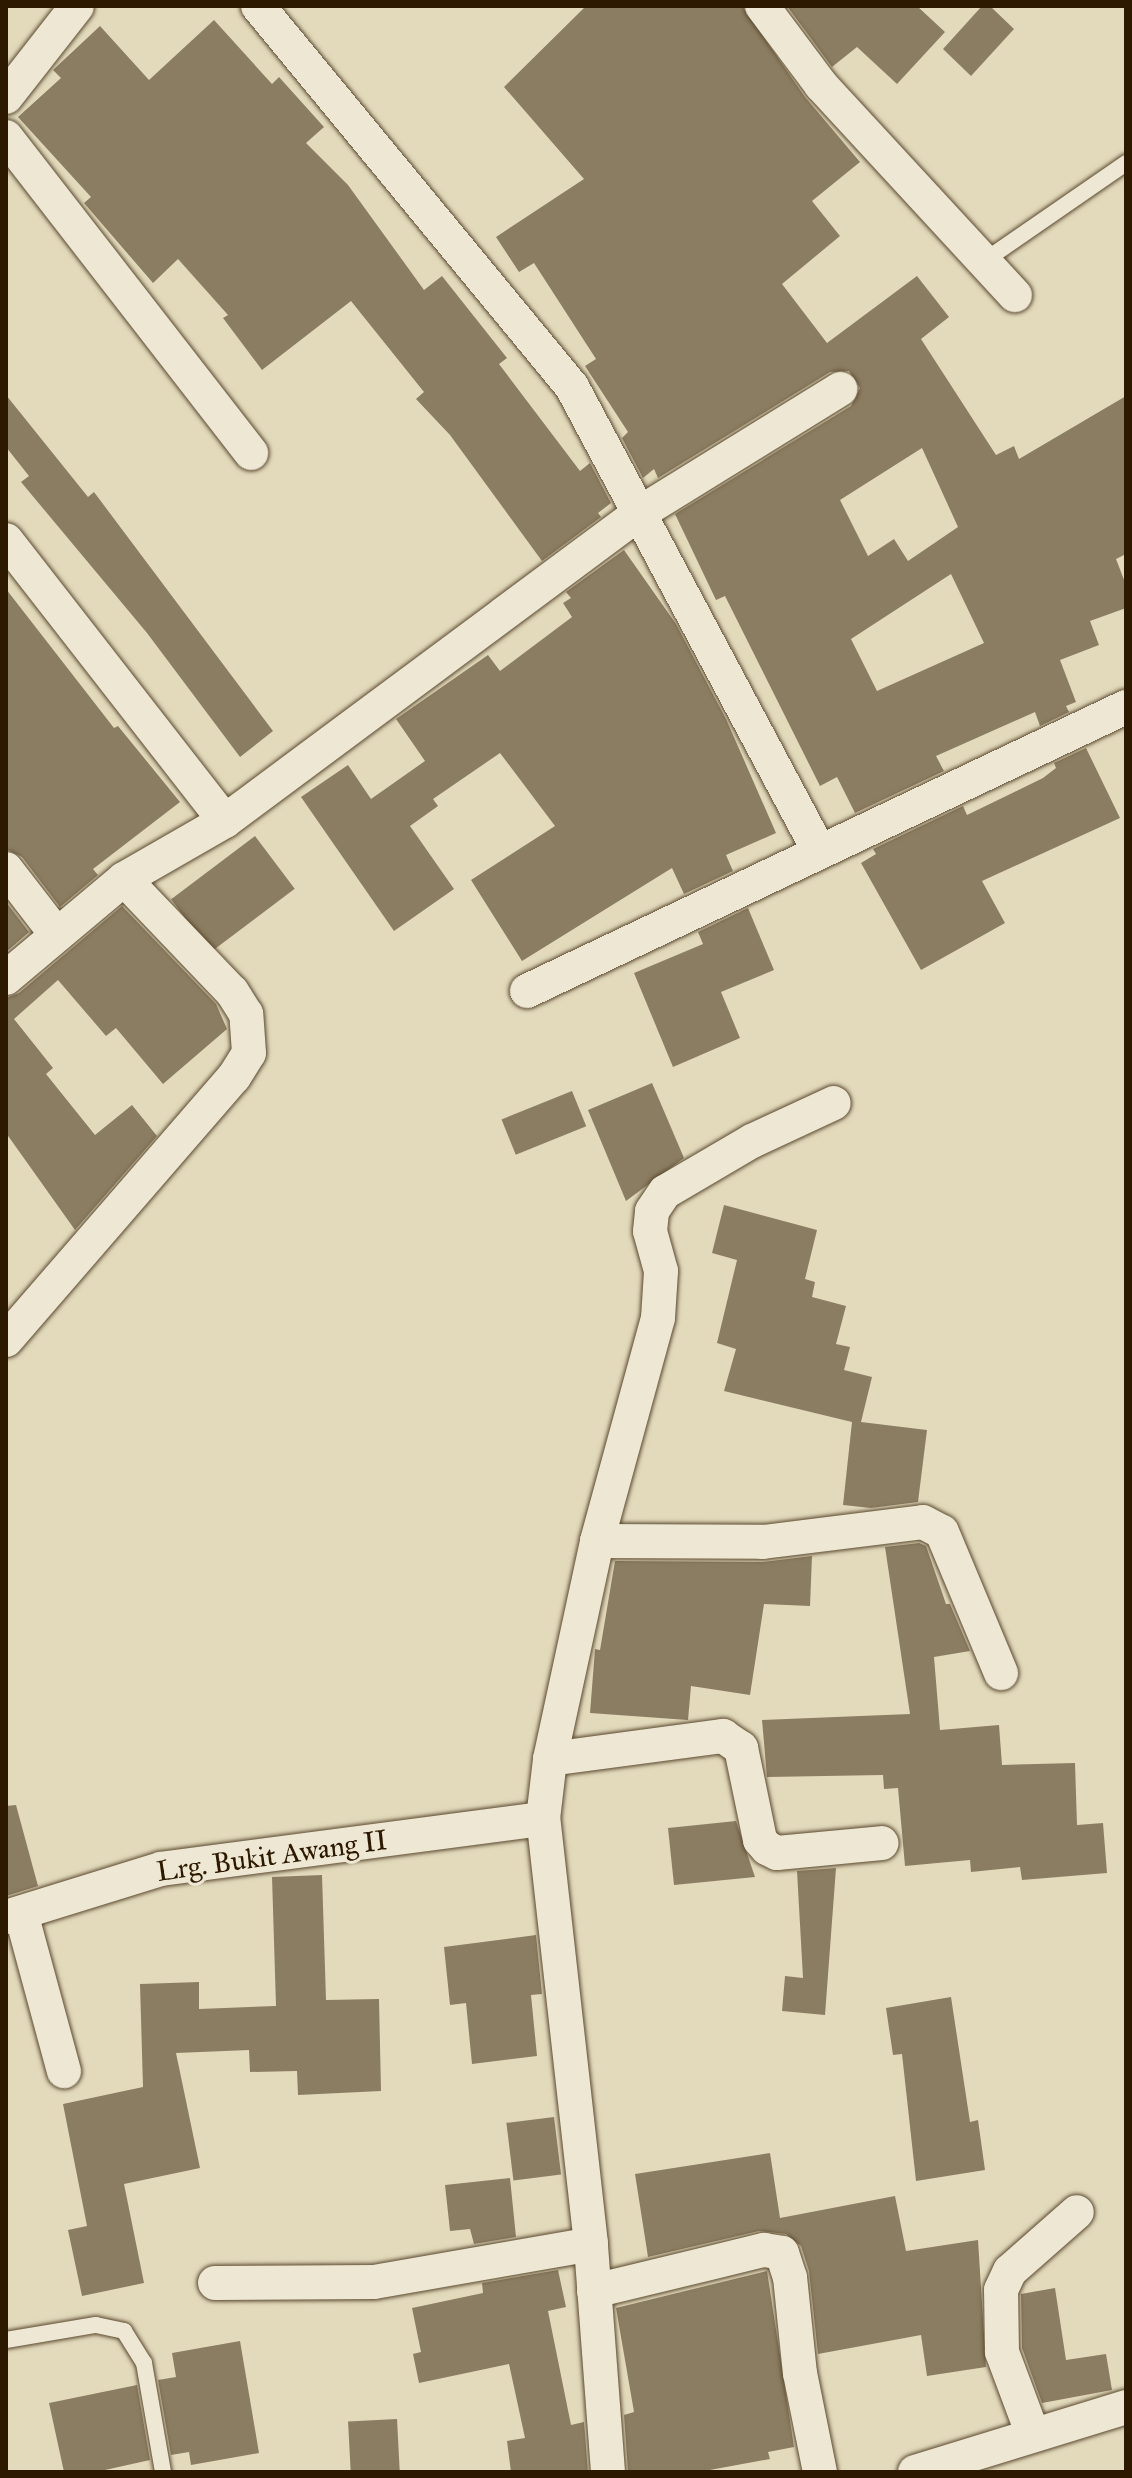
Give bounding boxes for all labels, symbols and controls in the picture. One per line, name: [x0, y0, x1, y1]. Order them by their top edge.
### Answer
street label: Lrg. Bukit Awang II: [154, 1823, 390, 1889]

